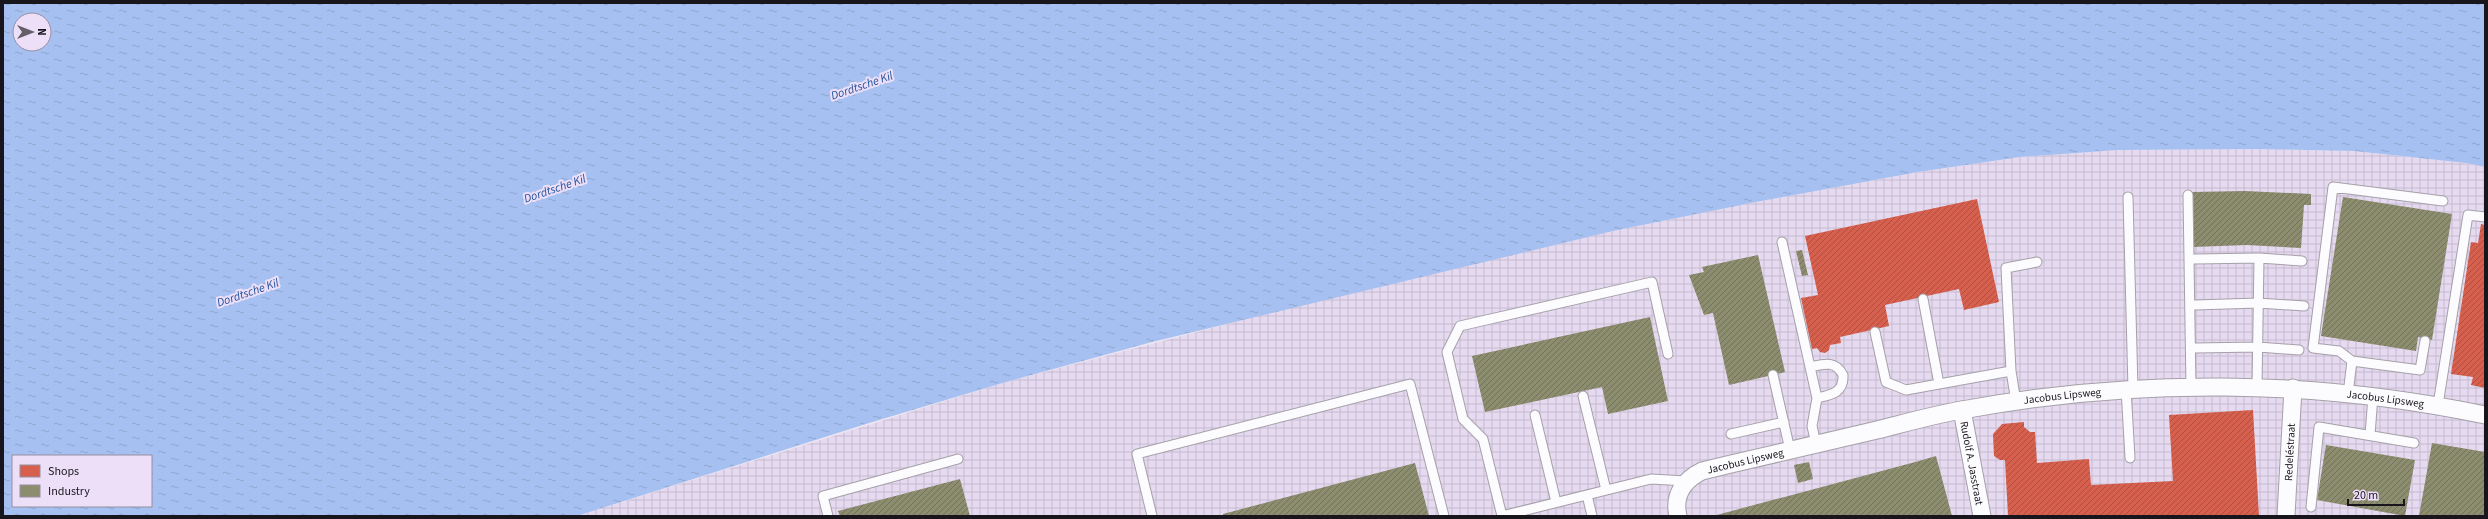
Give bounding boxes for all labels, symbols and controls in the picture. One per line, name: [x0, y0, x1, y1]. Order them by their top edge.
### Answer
north arrow: [12, 12, 52, 52]
text: N: [34, 28, 49, 36]
water label: Dordtsche Kil: [829, 67, 895, 105]
water label: Dordtsche Kil: [522, 170, 588, 208]
water label: Dordtsche Kil: [215, 274, 281, 312]
street label: Jacobus Lipsweg: [2022, 384, 2102, 407]
street label: Jacobus Lipsweg: [2346, 386, 2426, 411]
street label: Rudolf A. Jasstraat: [1957, 420, 1987, 507]
street label: Redeléstraat: [2280, 423, 2299, 481]
street label: Jacobus Lipsweg: [1705, 444, 1785, 477]
legend: [12, 455, 152, 507]
text: Shops: [48, 463, 79, 480]
scale bar: [2348, 481, 2404, 507]
text: Industry: [48, 483, 90, 500]
text: 20 m: [2354, 487, 2378, 504]

